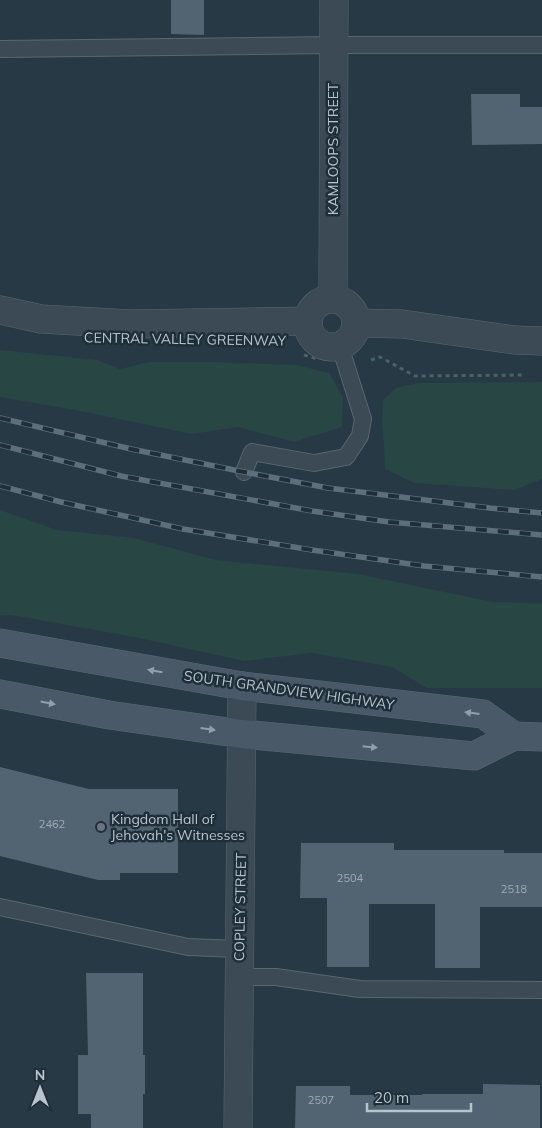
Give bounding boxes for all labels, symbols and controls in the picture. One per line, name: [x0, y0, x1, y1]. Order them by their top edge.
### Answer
street label: KAMLOOPS STREET: [324, 82, 342, 215]
street label: CENTRAL VALLEY GREENWAY: [84, 328, 287, 350]
one-way arrow: [146, 666, 162, 674]
street label: SOUTH GRANDVIEW HIGHWAY: [183, 666, 396, 714]
one-way arrow: [40, 700, 56, 708]
one-way arrow: [464, 709, 480, 717]
one-way arrow: [201, 725, 217, 733]
one-way arrow: [362, 743, 378, 751]
place label: Kingdom Hall of Jehovah's Witnesses: [111, 810, 245, 844]
house number: 2462: [39, 817, 66, 831]
marker: Kingdom Hall of Jehovah's Witnesses: [95, 821, 107, 833]
street label: COPLEY STREET: [230, 852, 250, 961]
house number: 2504: [337, 871, 364, 885]
house number: 2518: [501, 882, 528, 896]
north arrow: [15, 1063, 65, 1113]
text: N: [35, 1066, 45, 1084]
scale bar: [367, 1080, 471, 1112]
text: 20 m: [374, 1088, 409, 1107]
house number: 2507: [308, 1093, 334, 1107]

